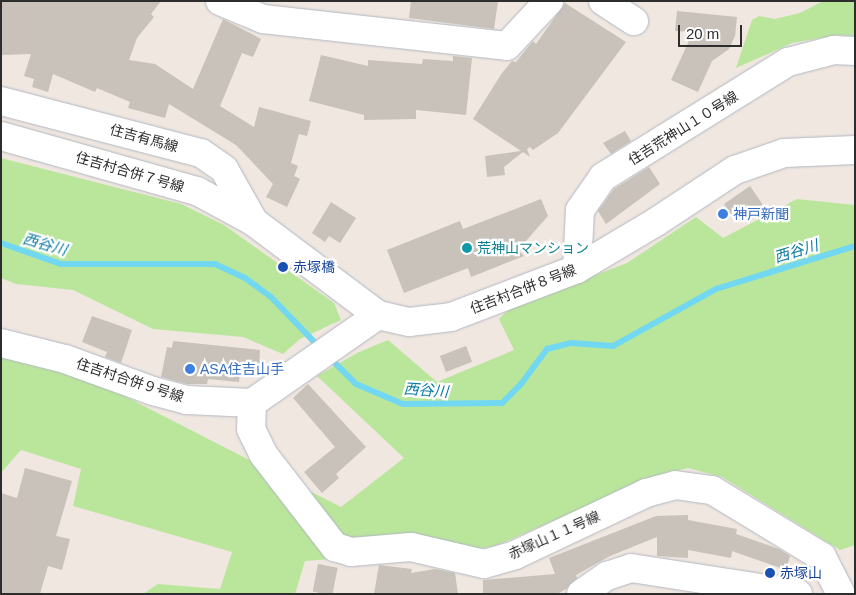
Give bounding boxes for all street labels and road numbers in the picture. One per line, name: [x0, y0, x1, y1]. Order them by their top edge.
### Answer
street label: 住吉荒神山１０号線: [625, 87, 741, 169]
street label: 住吉有馬線: [108, 121, 180, 155]
street label: 住吉村合併７号線: [74, 148, 186, 196]
street label: 住吉村合併８号線: [468, 261, 578, 317]
street label: 住吉村合併９号線: [74, 355, 186, 405]
street label: 赤塚山１１号線: [506, 507, 602, 563]

